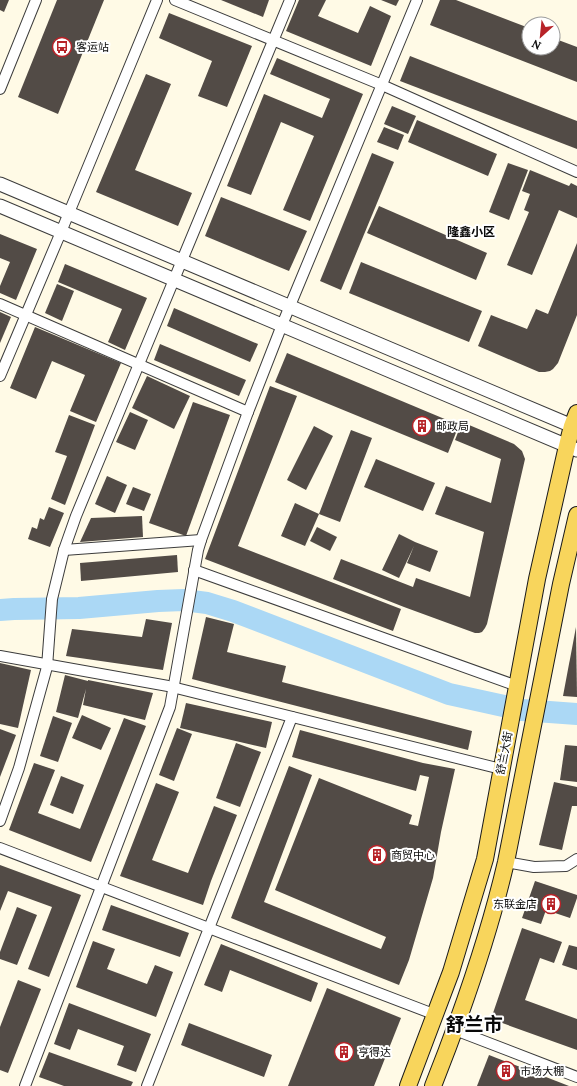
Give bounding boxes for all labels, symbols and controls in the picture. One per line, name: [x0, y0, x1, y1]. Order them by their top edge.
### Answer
north arrow: [521, 16, 561, 56]
bus stop icon: 客运站: [51, 36, 73, 58]
text: N: [529, 37, 543, 53]
place label: 客运站: [76, 40, 109, 54]
district label: 隆鑫小区: [447, 224, 495, 239]
building icon: 邮政局: [411, 415, 433, 437]
place label: 邮政局: [436, 419, 469, 433]
street label: 舒兰大街: [493, 730, 515, 776]
building icon: 商贸中心: [366, 844, 388, 866]
place label: 商贸中心: [391, 848, 435, 862]
building icon: 东联金店: [540, 893, 562, 915]
place label: 东联金店: [493, 897, 537, 911]
district label: 舒兰市: [445, 1012, 503, 1036]
building icon: 亨得达: [333, 1041, 355, 1063]
place label: 亨得达: [358, 1045, 391, 1059]
building icon: 市场大棚: [495, 1060, 517, 1082]
place label: 市场大棚: [520, 1064, 564, 1078]

